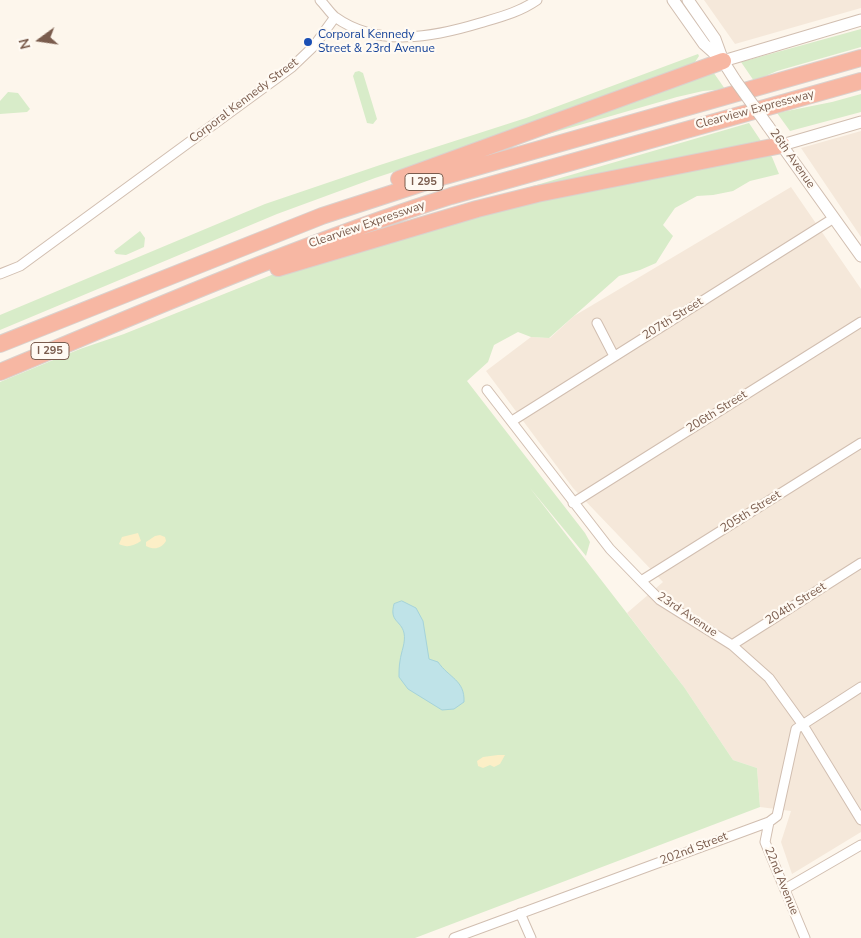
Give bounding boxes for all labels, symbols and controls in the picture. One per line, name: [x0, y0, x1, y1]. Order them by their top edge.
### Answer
north arrow: [15, 15, 65, 65]
place label: Corporal Kennedy Street & 23rd Avenue: [318, 28, 435, 56]
text: N: [14, 36, 35, 51]
marker: Corporal Kennedy Street & 23rd Avenue: [302, 36, 314, 48]
street label: Corporal Kennedy Street: [187, 55, 301, 147]
street label: Clearview Expressway: [694, 87, 816, 133]
street label: 26th Avenue: [766, 126, 818, 192]
road number: I 295: [405, 173, 443, 190]
street label: Clearview Expressway: [307, 198, 427, 252]
street label: 207th Street: [640, 295, 706, 343]
road number: I 295: [31, 342, 69, 360]
street label: 206th Street: [684, 388, 750, 436]
street label: 205th Street: [718, 488, 784, 536]
street label: 204th Street: [763, 580, 829, 628]
street label: 23rd Avenue: [654, 590, 720, 640]
street label: 202nd Street: [658, 830, 730, 868]
street label: 22nd Avenue: [761, 845, 801, 917]

